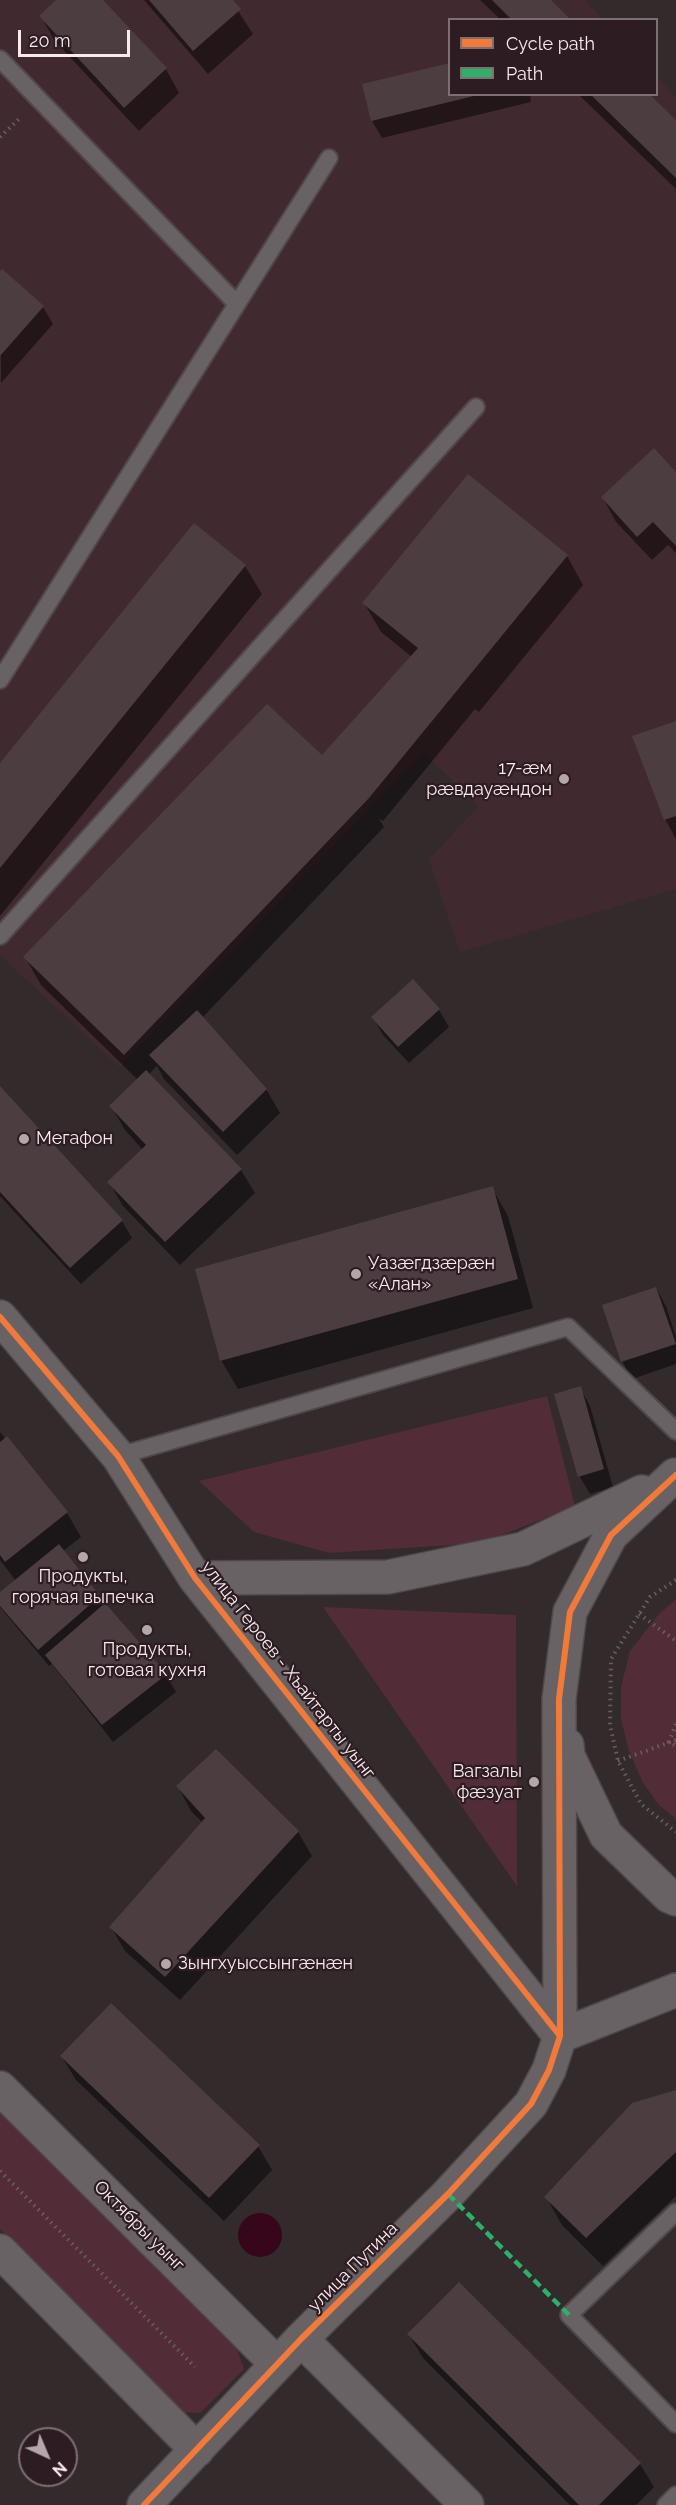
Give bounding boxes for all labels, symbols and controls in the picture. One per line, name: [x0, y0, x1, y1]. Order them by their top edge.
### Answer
scale bar: [21, 18, 134, 56]
legend: [448, 18, 658, 96]
text: 20 m: [29, 30, 71, 51]
text: Cycle path: [506, 33, 595, 54]
text: Path: [506, 63, 543, 84]
place label: 17-æм рӕвдауӕндон: [426, 758, 552, 800]
marker: 17-æм рӕвдауӕндон: [557, 772, 571, 786]
place label: Мегафон: [36, 1128, 113, 1150]
marker: Мегафон: [17, 1132, 31, 1146]
place label: Уазæгдзæрæн «Алан»: [368, 1253, 495, 1296]
marker: Уазæгдзæрæн «Алан»: [349, 1267, 363, 1281]
marker: Продукты, горячая выпечка: [76, 1550, 90, 1564]
street label: улица Героев - Хъайтарты уынг: [196, 1557, 380, 1783]
place label: Продукты, горячая выпечка: [12, 1566, 154, 1608]
marker: Продукты, готовая кухня: [140, 1623, 154, 1637]
place label: Продукты, готовая кухня: [88, 1639, 206, 1682]
place label: Вагзалы фæзуат: [452, 1761, 522, 1804]
marker: Вагзалы фæзуат: [527, 1775, 541, 1789]
place label: Зынгхуыссынгæнæн: [178, 1953, 353, 1975]
marker: Зынгхуыссынгæнæн: [159, 1957, 173, 1971]
street label: Октябры уынг: [89, 2176, 189, 2276]
street label: улица Путина: [304, 2218, 402, 2316]
north arrow: [18, 2427, 78, 2487]
text: N: [48, 2458, 70, 2480]

